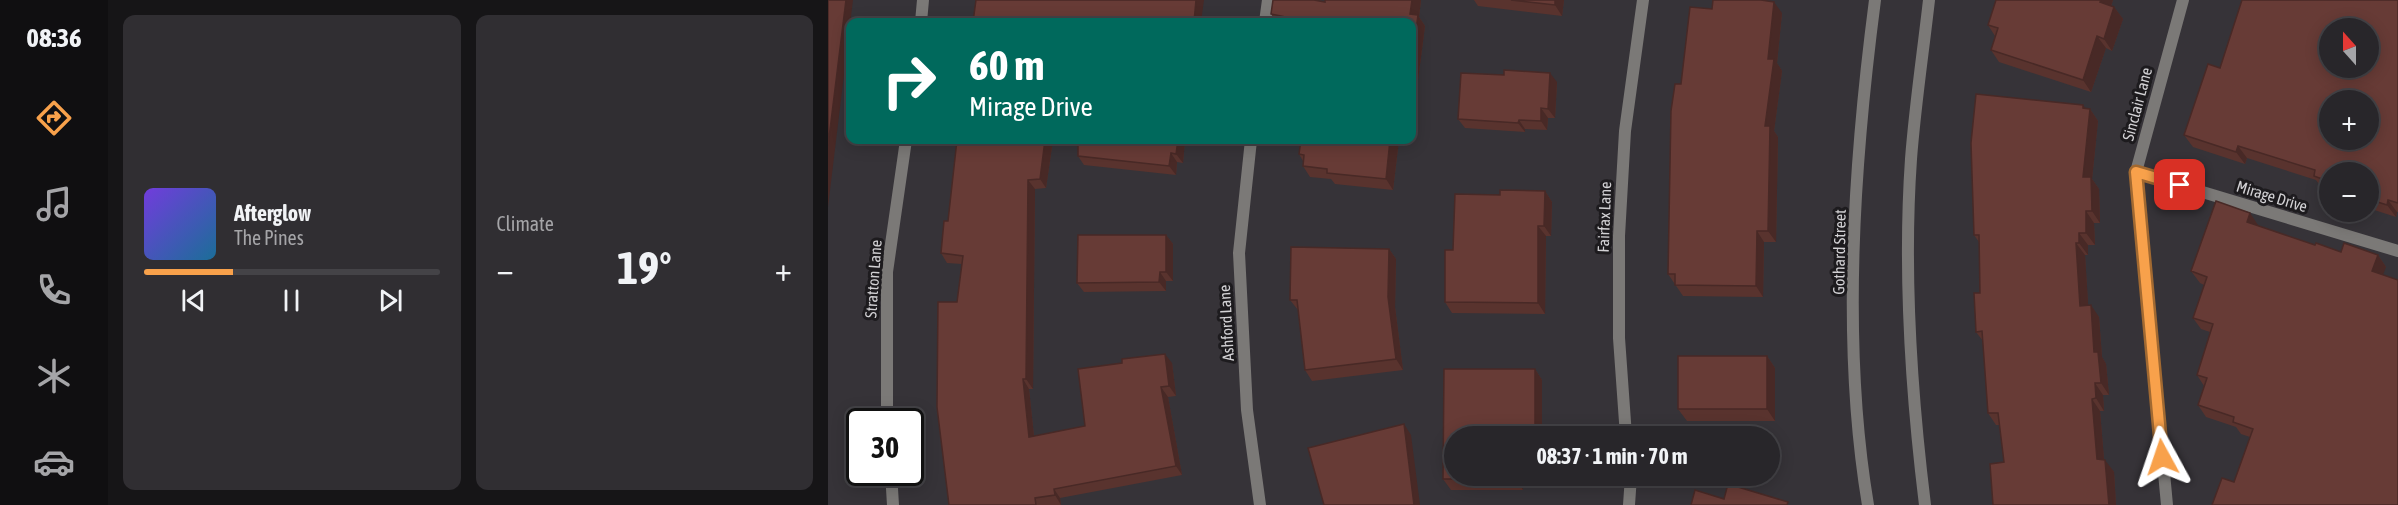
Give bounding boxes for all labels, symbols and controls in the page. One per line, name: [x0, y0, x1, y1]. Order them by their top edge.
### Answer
north arrow: [2319, 18, 2379, 78]
map controls: [2319, 18, 2379, 222]
text: 08:36: [26, 22, 82, 53]
text: 60 m: [969, 41, 1044, 89]
icon: right: [870, 42, 948, 120]
street label: Sinclair Lane: [2119, 65, 2155, 143]
button: +: [2319, 90, 2379, 150]
text: Mirage Drive: [969, 91, 1093, 122]
icon: directions: [33, 97, 75, 139]
pin: [2154, 159, 2205, 210]
button: −: [2319, 162, 2379, 222]
icon: arrive: [2163, 168, 2196, 201]
street label: Mirage Drive: [2234, 177, 2310, 216]
street label: Fairfax Lane: [1594, 181, 1614, 253]
icon: music: [33, 183, 75, 225]
text: Afterglow: [234, 200, 311, 226]
street label: Gothard Street: [1829, 209, 1849, 295]
text: Climate: [497, 212, 554, 235]
text: The Pines: [234, 226, 304, 249]
street label: Stratton Lane: [861, 239, 885, 319]
text: 19°: [617, 242, 672, 294]
text: −: [497, 250, 514, 288]
text: +: [775, 250, 792, 288]
icon: phone: [33, 269, 75, 311]
icon: previous: [177, 284, 210, 317]
icon: pause: [275, 284, 308, 317]
icon: next: [374, 284, 407, 317]
street label: Ashford Lane: [1215, 284, 1237, 362]
icon: climate: [33, 355, 75, 397]
speed limit sign: 30: [846, 408, 924, 486]
position arrow: [2130, 425, 2194, 489]
icon: car: [33, 441, 75, 483]
text: 08:37 · 1 min · 70 m: [1536, 443, 1688, 469]

